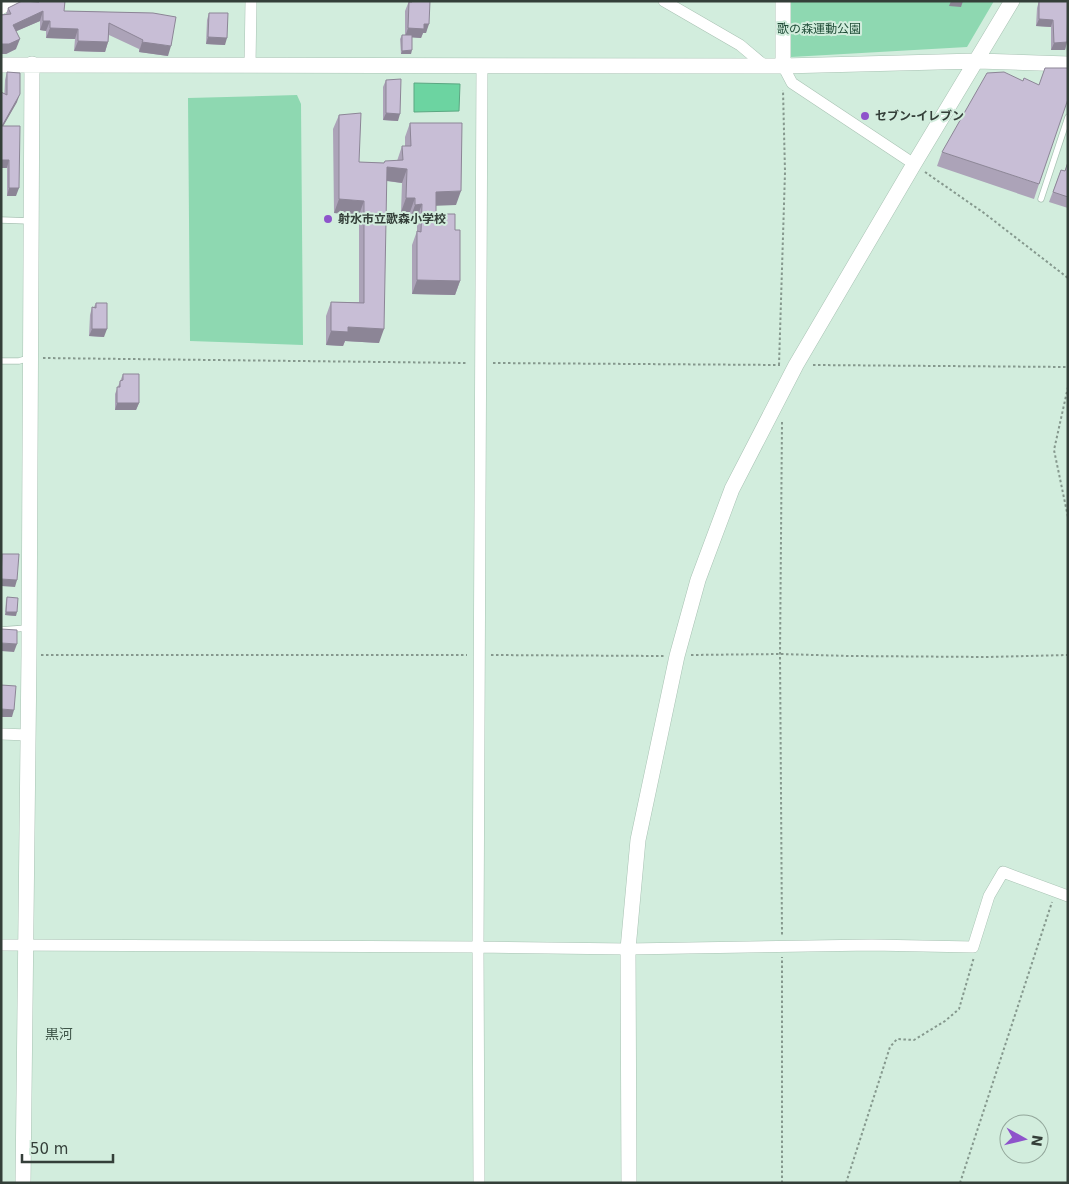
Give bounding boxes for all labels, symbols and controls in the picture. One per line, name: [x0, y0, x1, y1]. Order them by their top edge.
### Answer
park label: 歌の森運動公園: [777, 22, 861, 36]
place label: セブン-イレブン: [875, 109, 964, 123]
marker: セブン-イレブン: [859, 110, 871, 122]
place label: 射水市立歌森小学校: [338, 212, 446, 226]
marker: 射水市立歌森小学校: [322, 213, 334, 225]
district label: 黒河: [45, 1026, 73, 1042]
north arrow: [999, 1114, 1049, 1164]
scale bar: [22, 1132, 114, 1164]
text: N: [1028, 1134, 1046, 1148]
text: 50 m: [30, 1140, 68, 1158]

